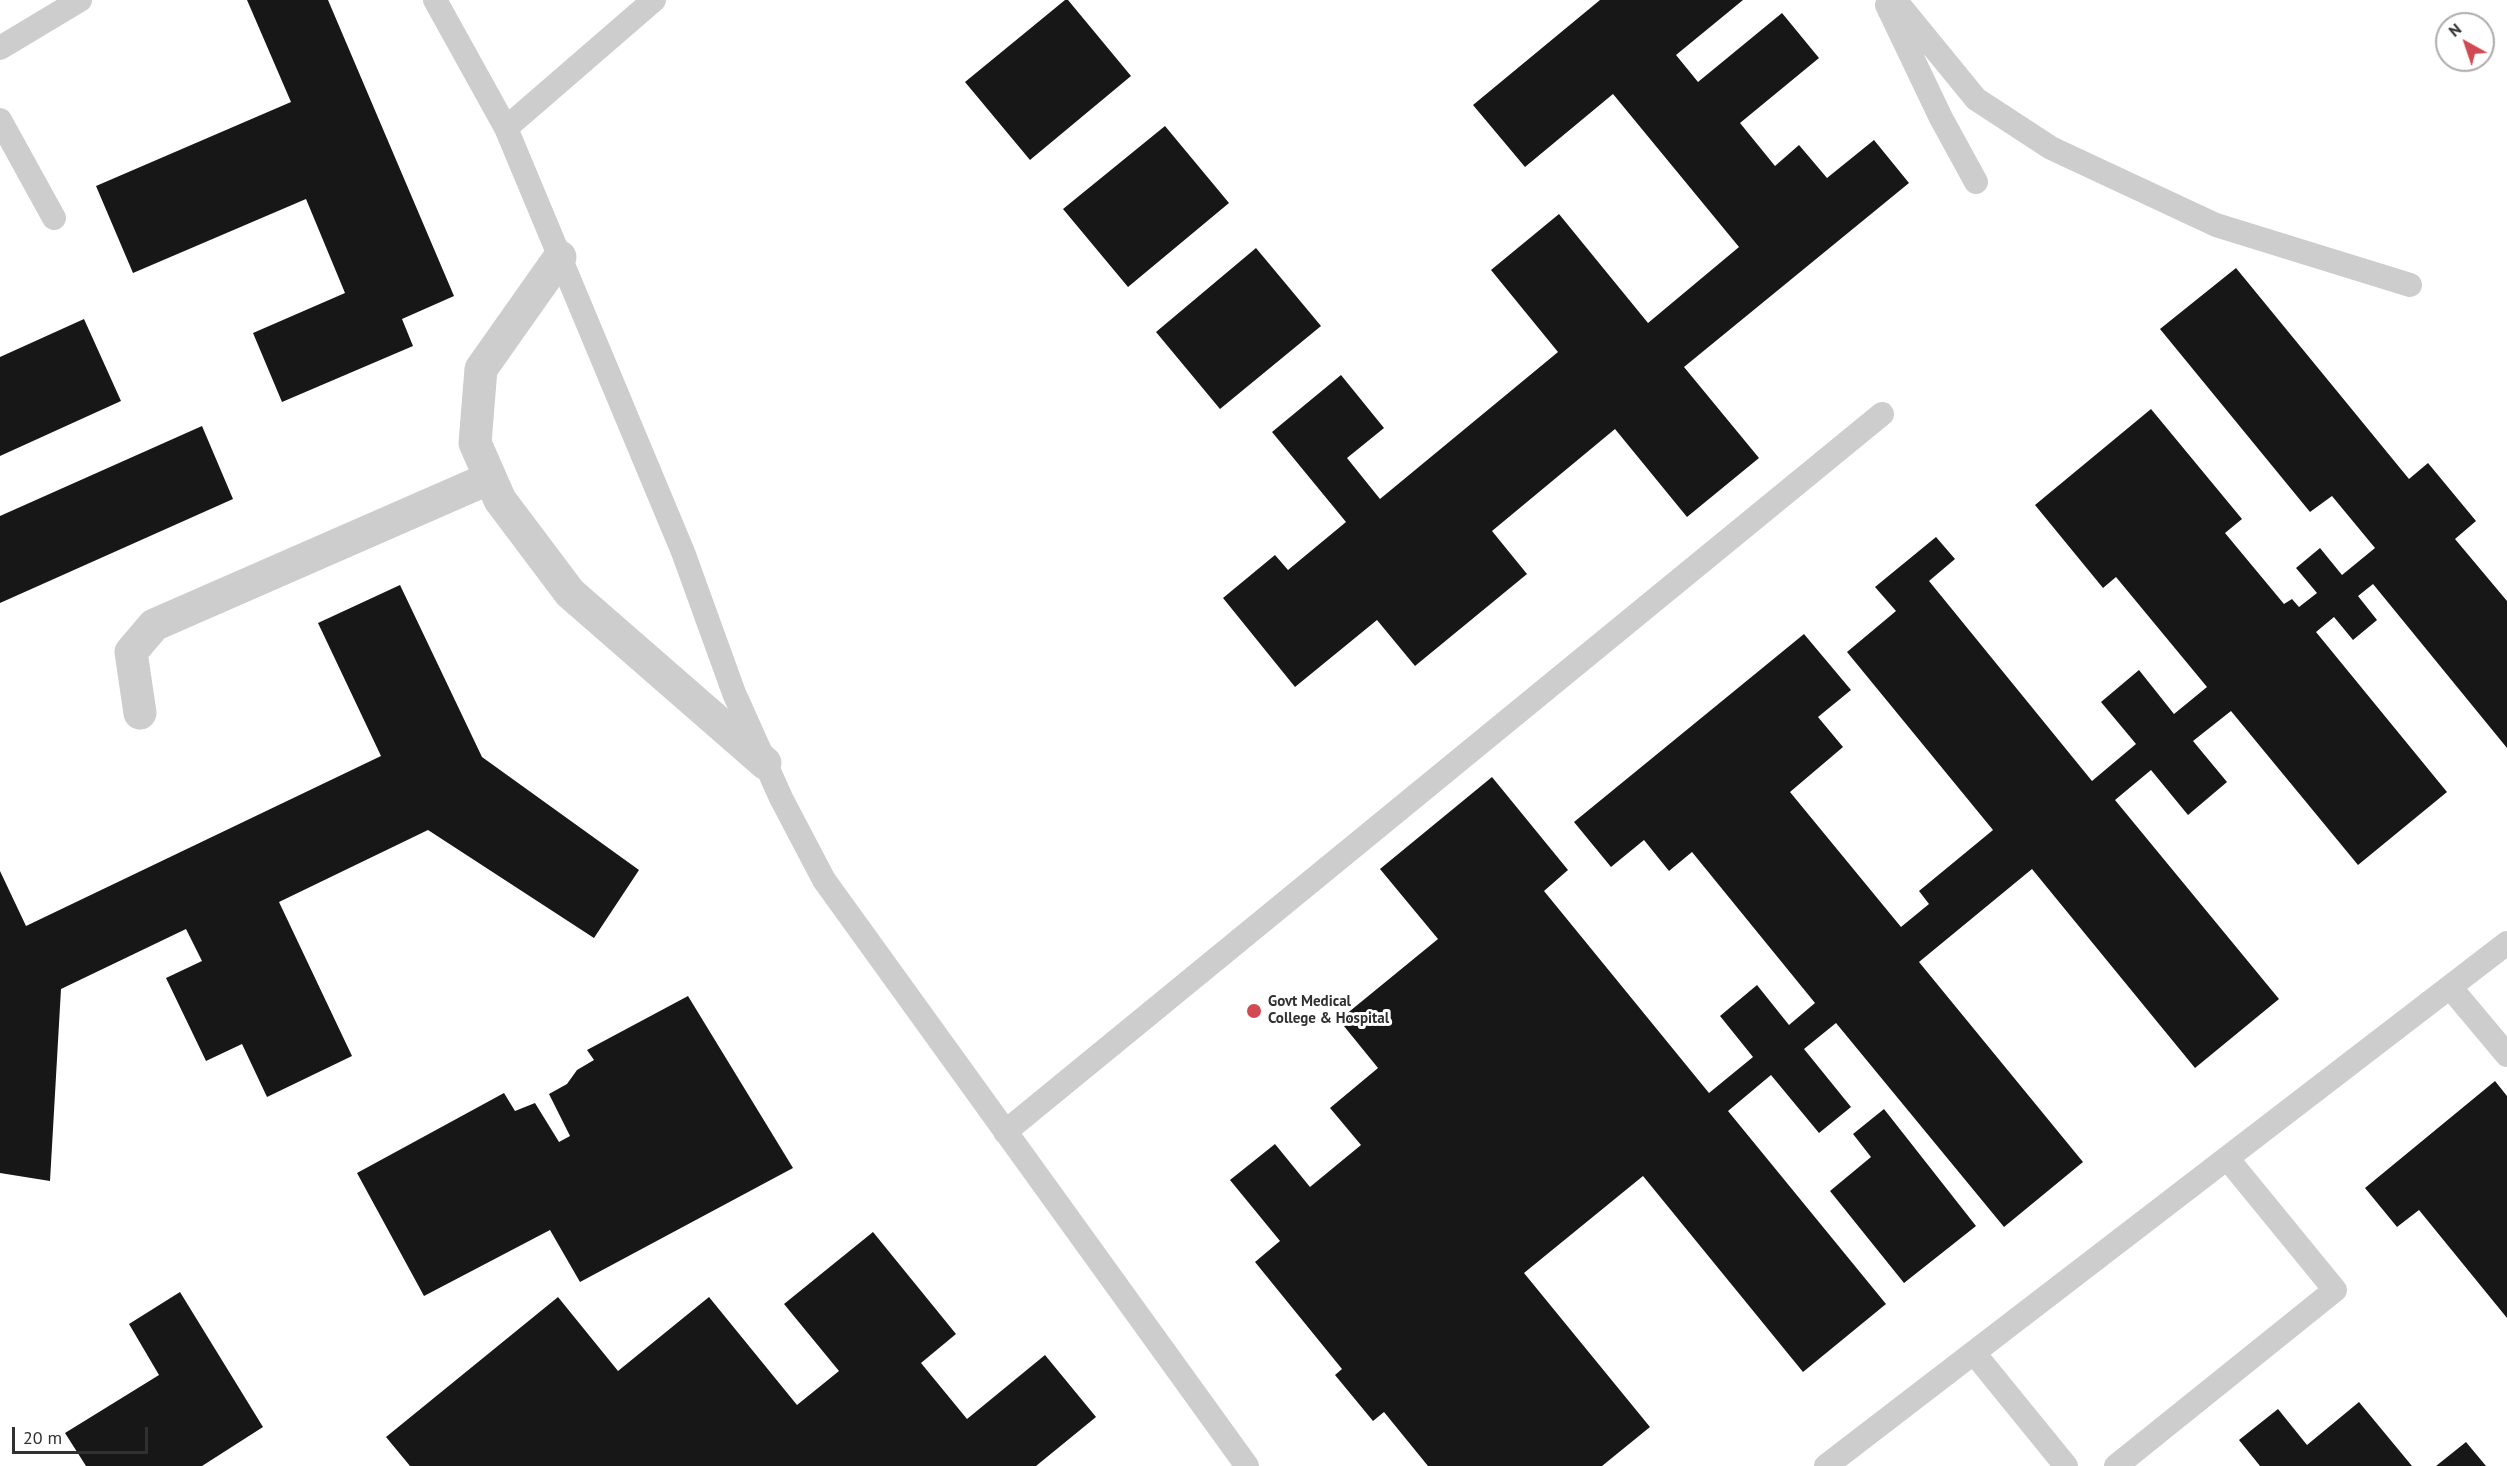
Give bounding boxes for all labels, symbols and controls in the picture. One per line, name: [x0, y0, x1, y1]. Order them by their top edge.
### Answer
north arrow: [2435, 12, 2495, 72]
text: N: [2444, 19, 2465, 41]
place label: Govt Medical College & Hospital: [1268, 993, 1389, 1028]
marker: Govt Medical College & Hospital: [1245, 1002, 1263, 1020]
scale bar: [15, 1415, 152, 1453]
text: 20 m: [23, 1426, 62, 1449]

